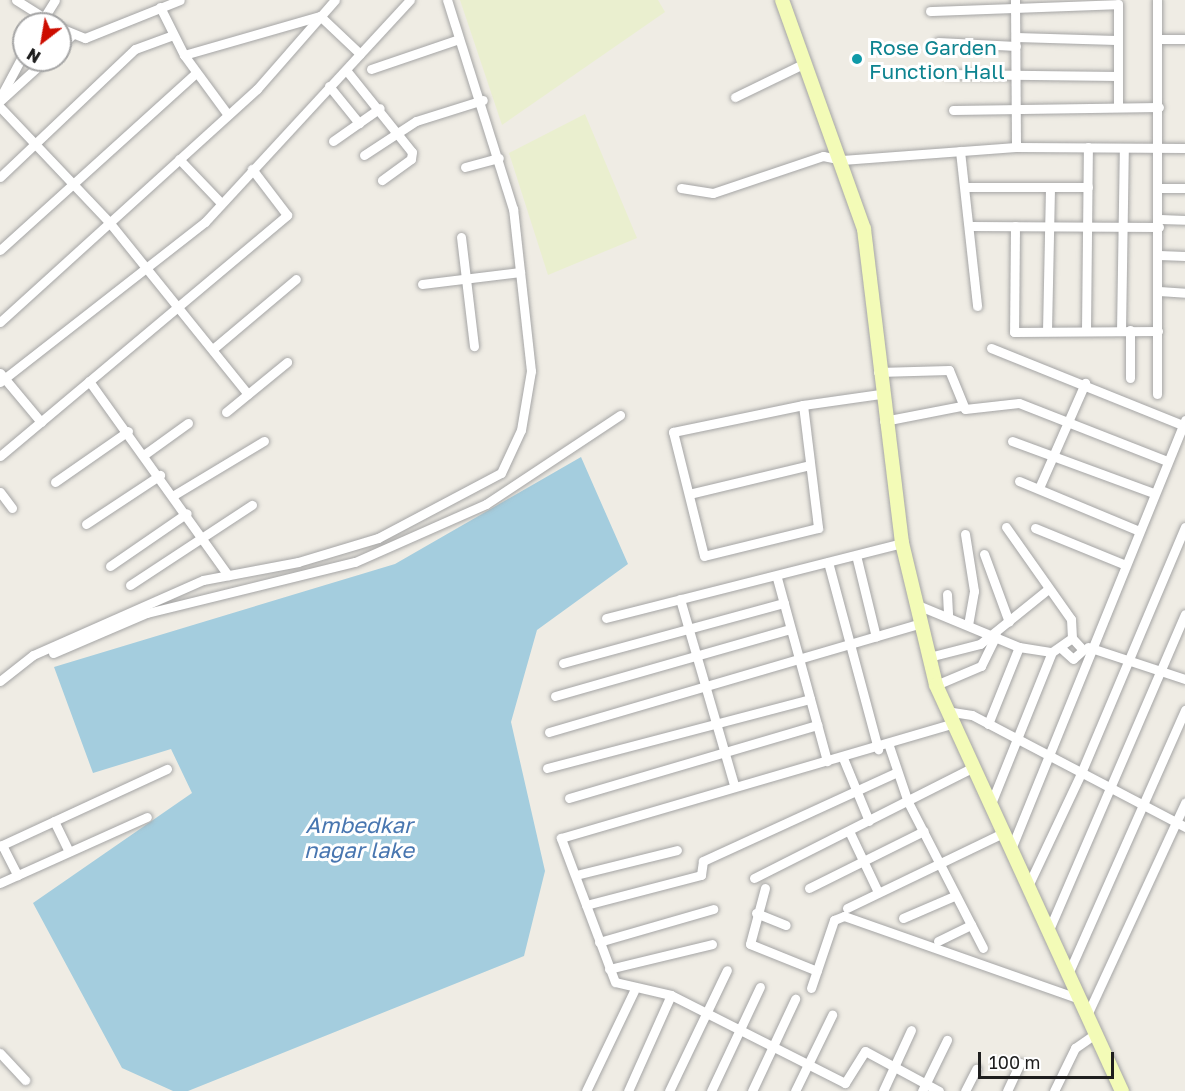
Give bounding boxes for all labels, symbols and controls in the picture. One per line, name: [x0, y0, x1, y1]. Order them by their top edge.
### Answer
north arrow: [12, 12, 72, 72]
place label: Rose Garden Function Hall: [869, 34, 1005, 84]
text: N: [23, 44, 44, 67]
marker: Rose Garden Function Hall: [850, 52, 864, 66]
water label: Ambedkar nagar lake: [304, 811, 414, 862]
scale bar: [981, 1040, 1118, 1078]
text: 100 m: [989, 1051, 1040, 1073]

